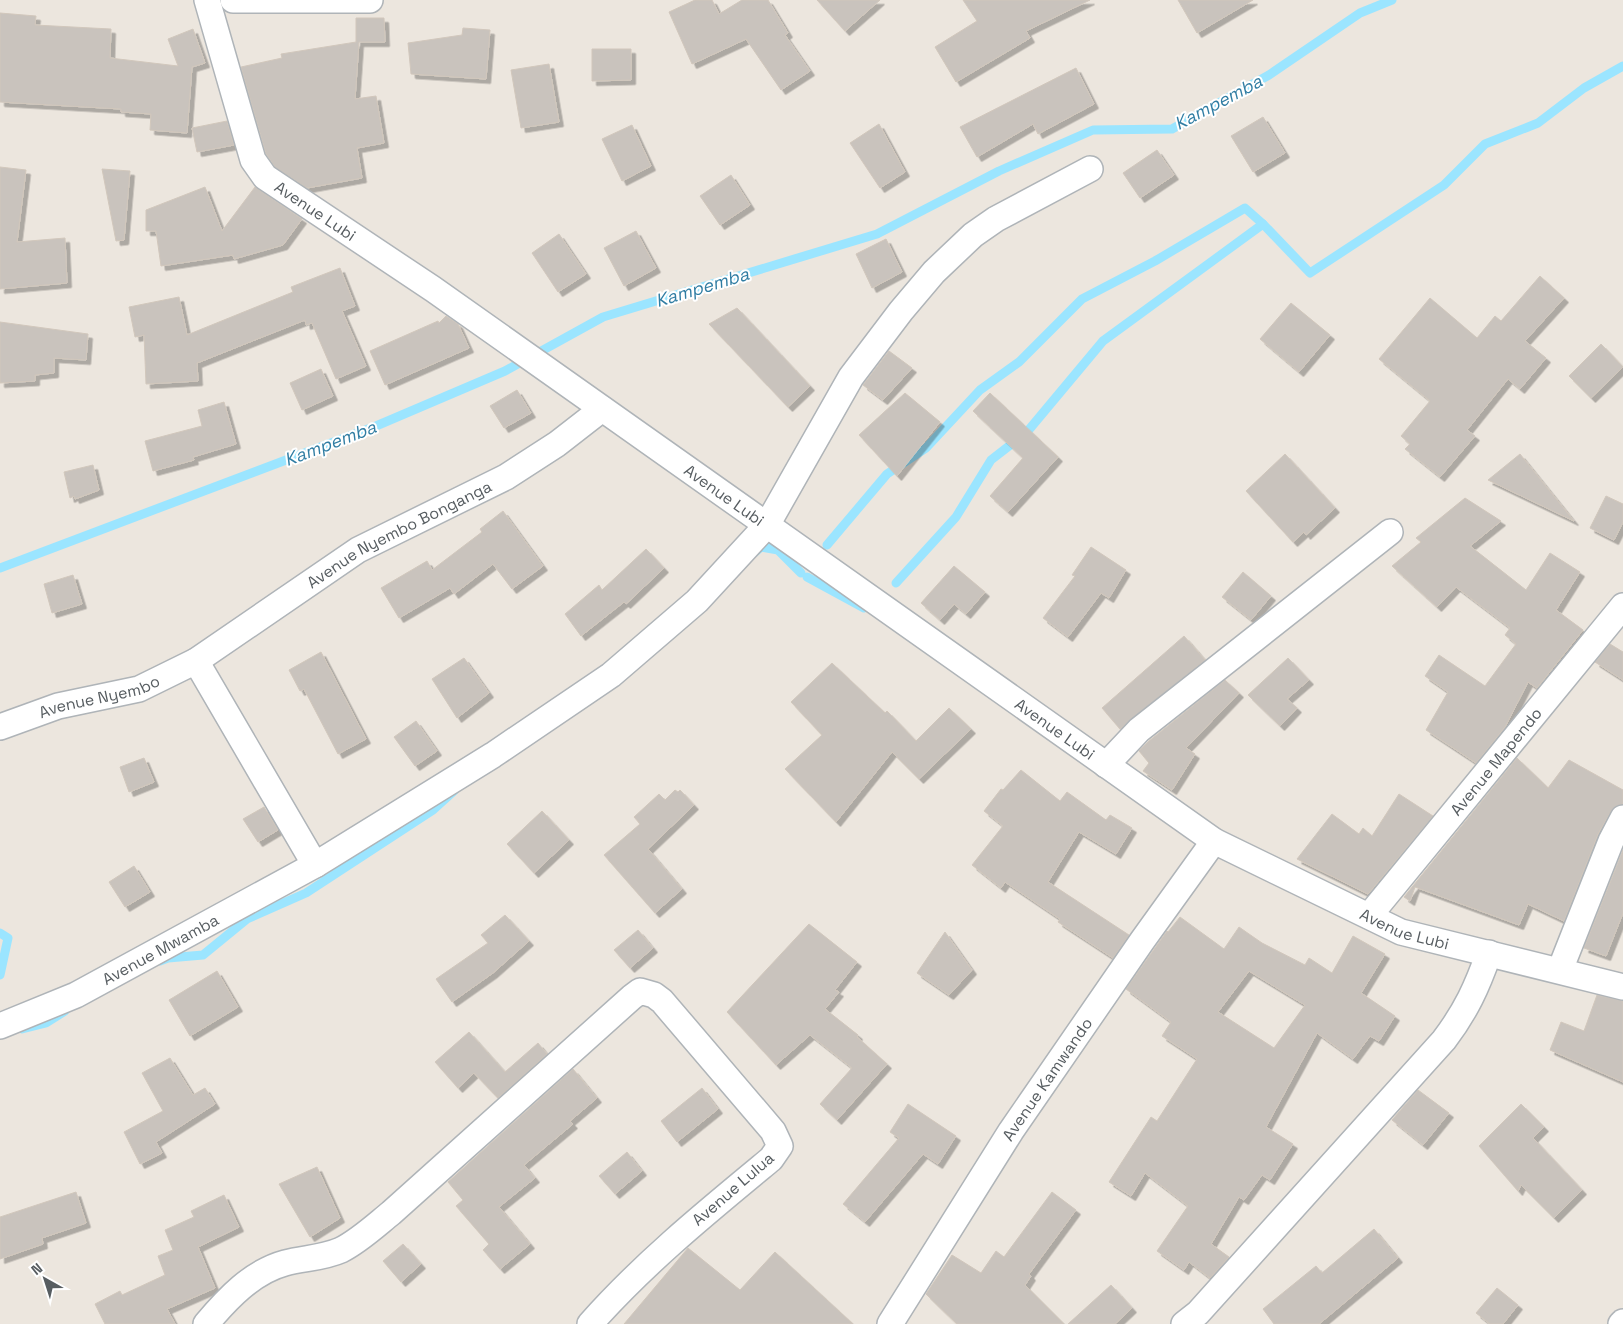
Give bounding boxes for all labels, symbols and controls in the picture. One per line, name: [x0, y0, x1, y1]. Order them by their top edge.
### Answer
water label: Kampemba: [1170, 69, 1267, 135]
street label: Avenue Lubi: [271, 176, 360, 245]
water label: Kampemba: [653, 262, 752, 312]
water label: Kampemba: [281, 415, 380, 471]
street label: Avenue Lubi: [680, 459, 769, 530]
street label: Avenue Nyembo Bonganga: [302, 475, 495, 593]
street label: Avenue Nyembo: [36, 670, 163, 723]
street label: Avenue Lubi: [1011, 693, 1099, 764]
street label: Avenue Mapendo: [1445, 703, 1546, 820]
street label: Avenue Lubi: [1357, 903, 1451, 954]
street label: Avenue Mwamba: [98, 909, 222, 989]
street label: Avenue Kamwando: [997, 1013, 1097, 1145]
street label: Avenue Lulua: [688, 1148, 778, 1230]
north arrow: [20, 1254, 70, 1304]
text: N: [28, 1259, 46, 1279]

